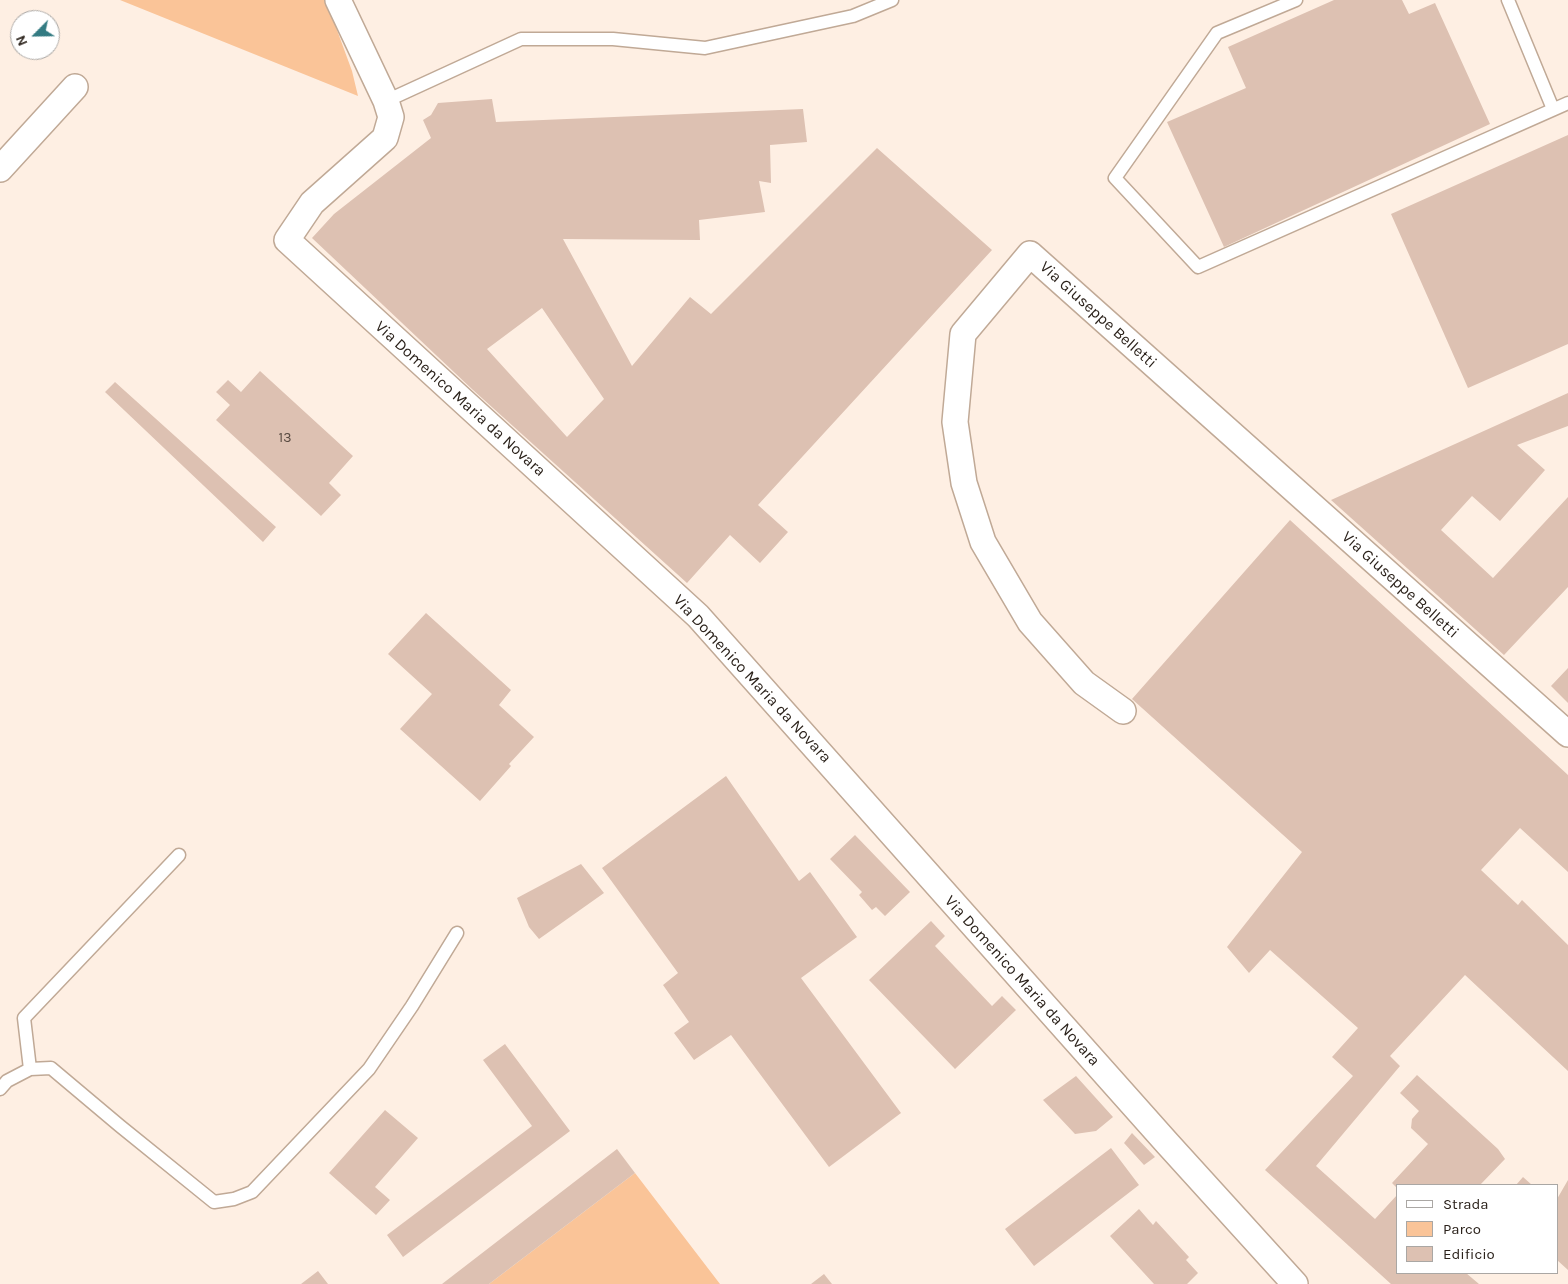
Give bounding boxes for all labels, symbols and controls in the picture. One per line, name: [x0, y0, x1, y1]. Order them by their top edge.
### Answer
north arrow: [10, 10, 60, 60]
text: N: [12, 33, 31, 49]
street label: Via Giuseppe Belletti: [1036, 257, 1160, 373]
street label: Via Domenico Maria da Novara: [371, 317, 549, 481]
house number: 13: [279, 430, 291, 446]
street label: Via Giuseppe Belletti: [1338, 527, 1462, 643]
street label: Via Domenico Maria da Novara: [669, 591, 835, 767]
street label: Via Domenico Maria da Novara: [940, 892, 1104, 1070]
legend: [1396, 1184, 1558, 1274]
text: Strada: [1443, 1195, 1489, 1213]
text: Parco: [1443, 1220, 1481, 1238]
text: Edificio: [1443, 1245, 1495, 1263]

